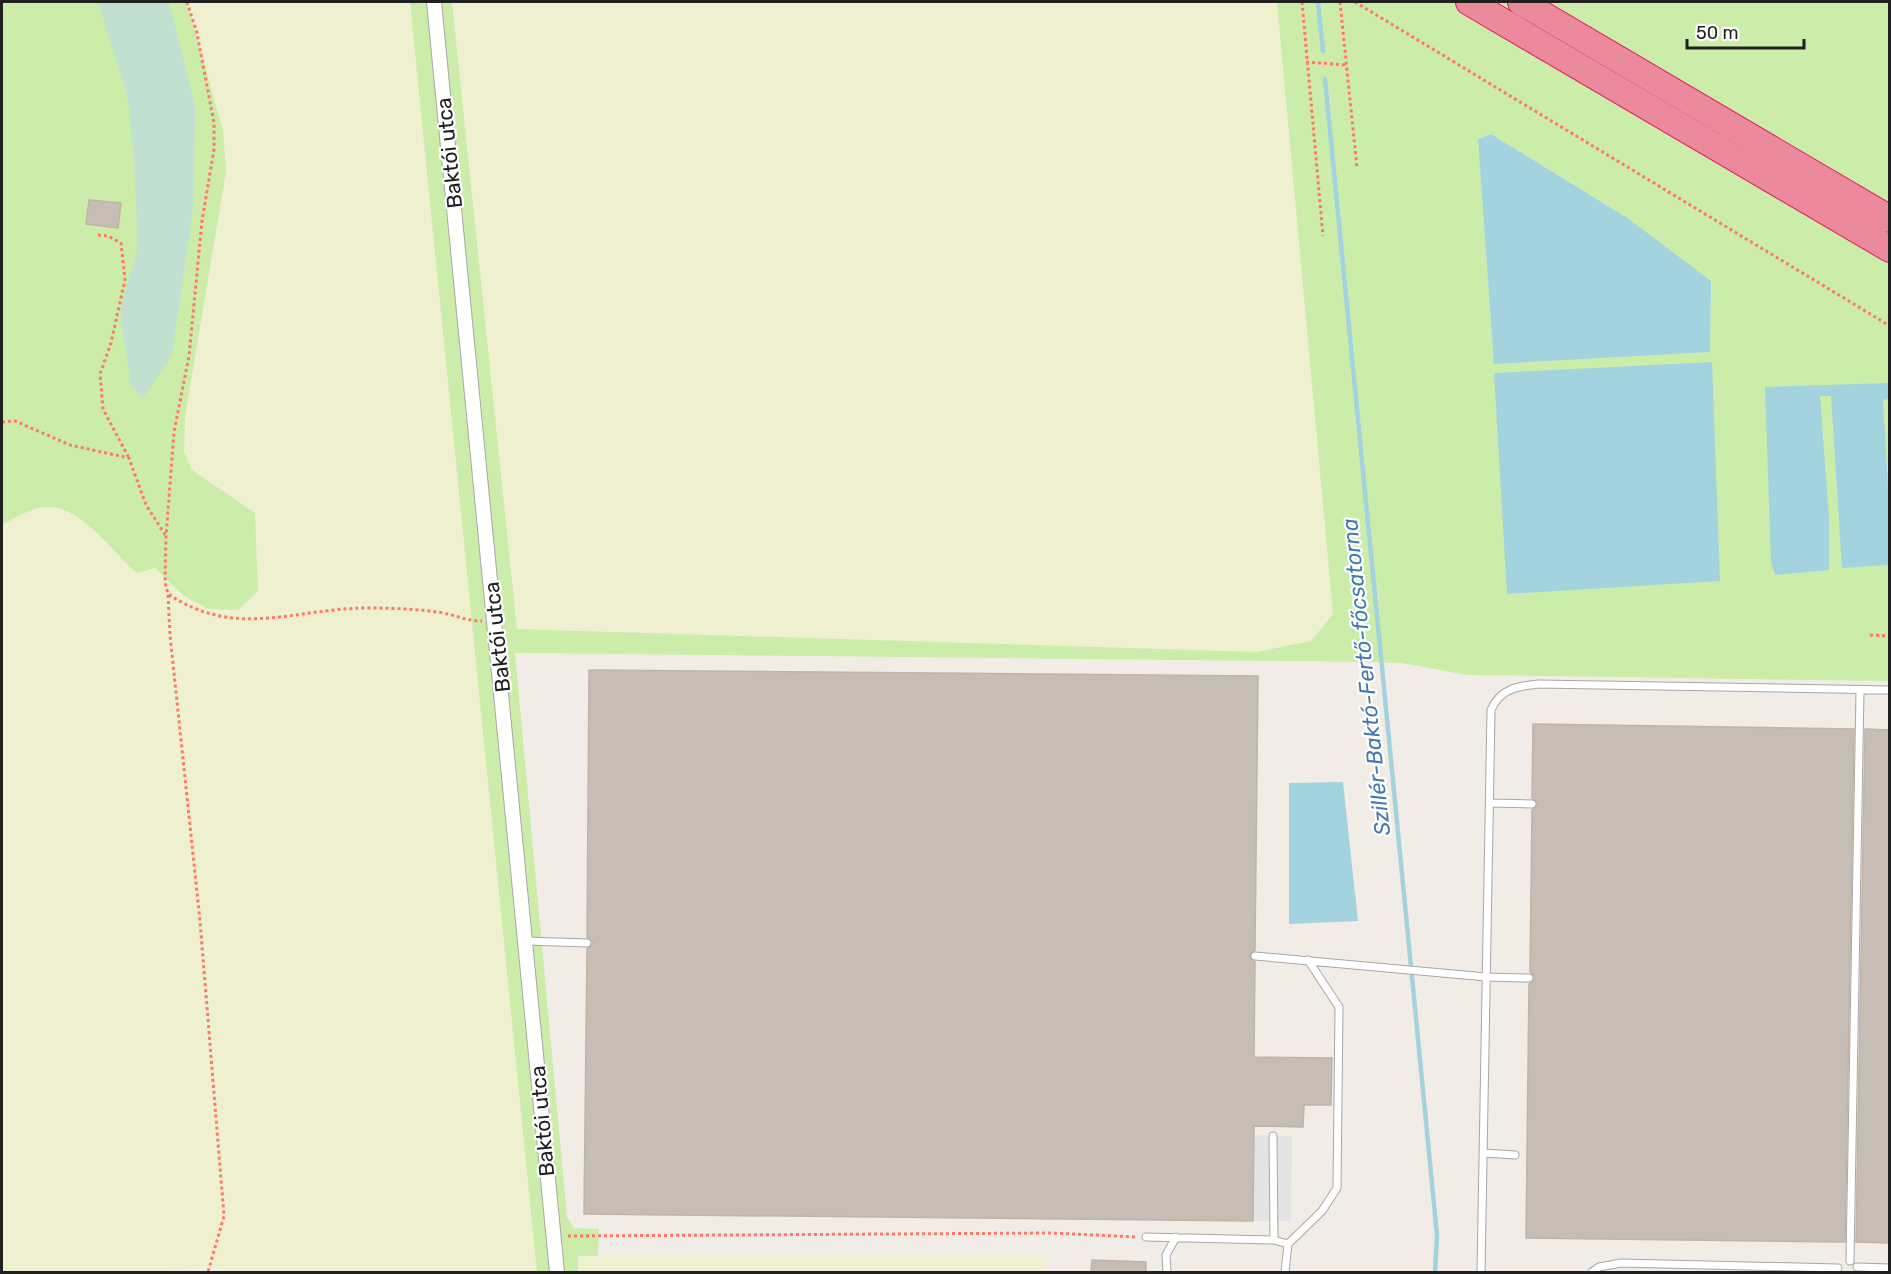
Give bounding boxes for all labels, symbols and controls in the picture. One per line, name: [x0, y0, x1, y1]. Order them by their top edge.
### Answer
scale bar: [1687, 12, 1804, 50]
text: 50 m: [1696, 22, 1739, 44]
street label: Baktói utca: [431, 96, 467, 210]
water label: Szillér-Baktó-Fertő-főcsatorna: [1336, 517, 1396, 837]
street label: Baktói utca: [479, 580, 515, 694]
street label: Baktói utca: [525, 1065, 559, 1177]

